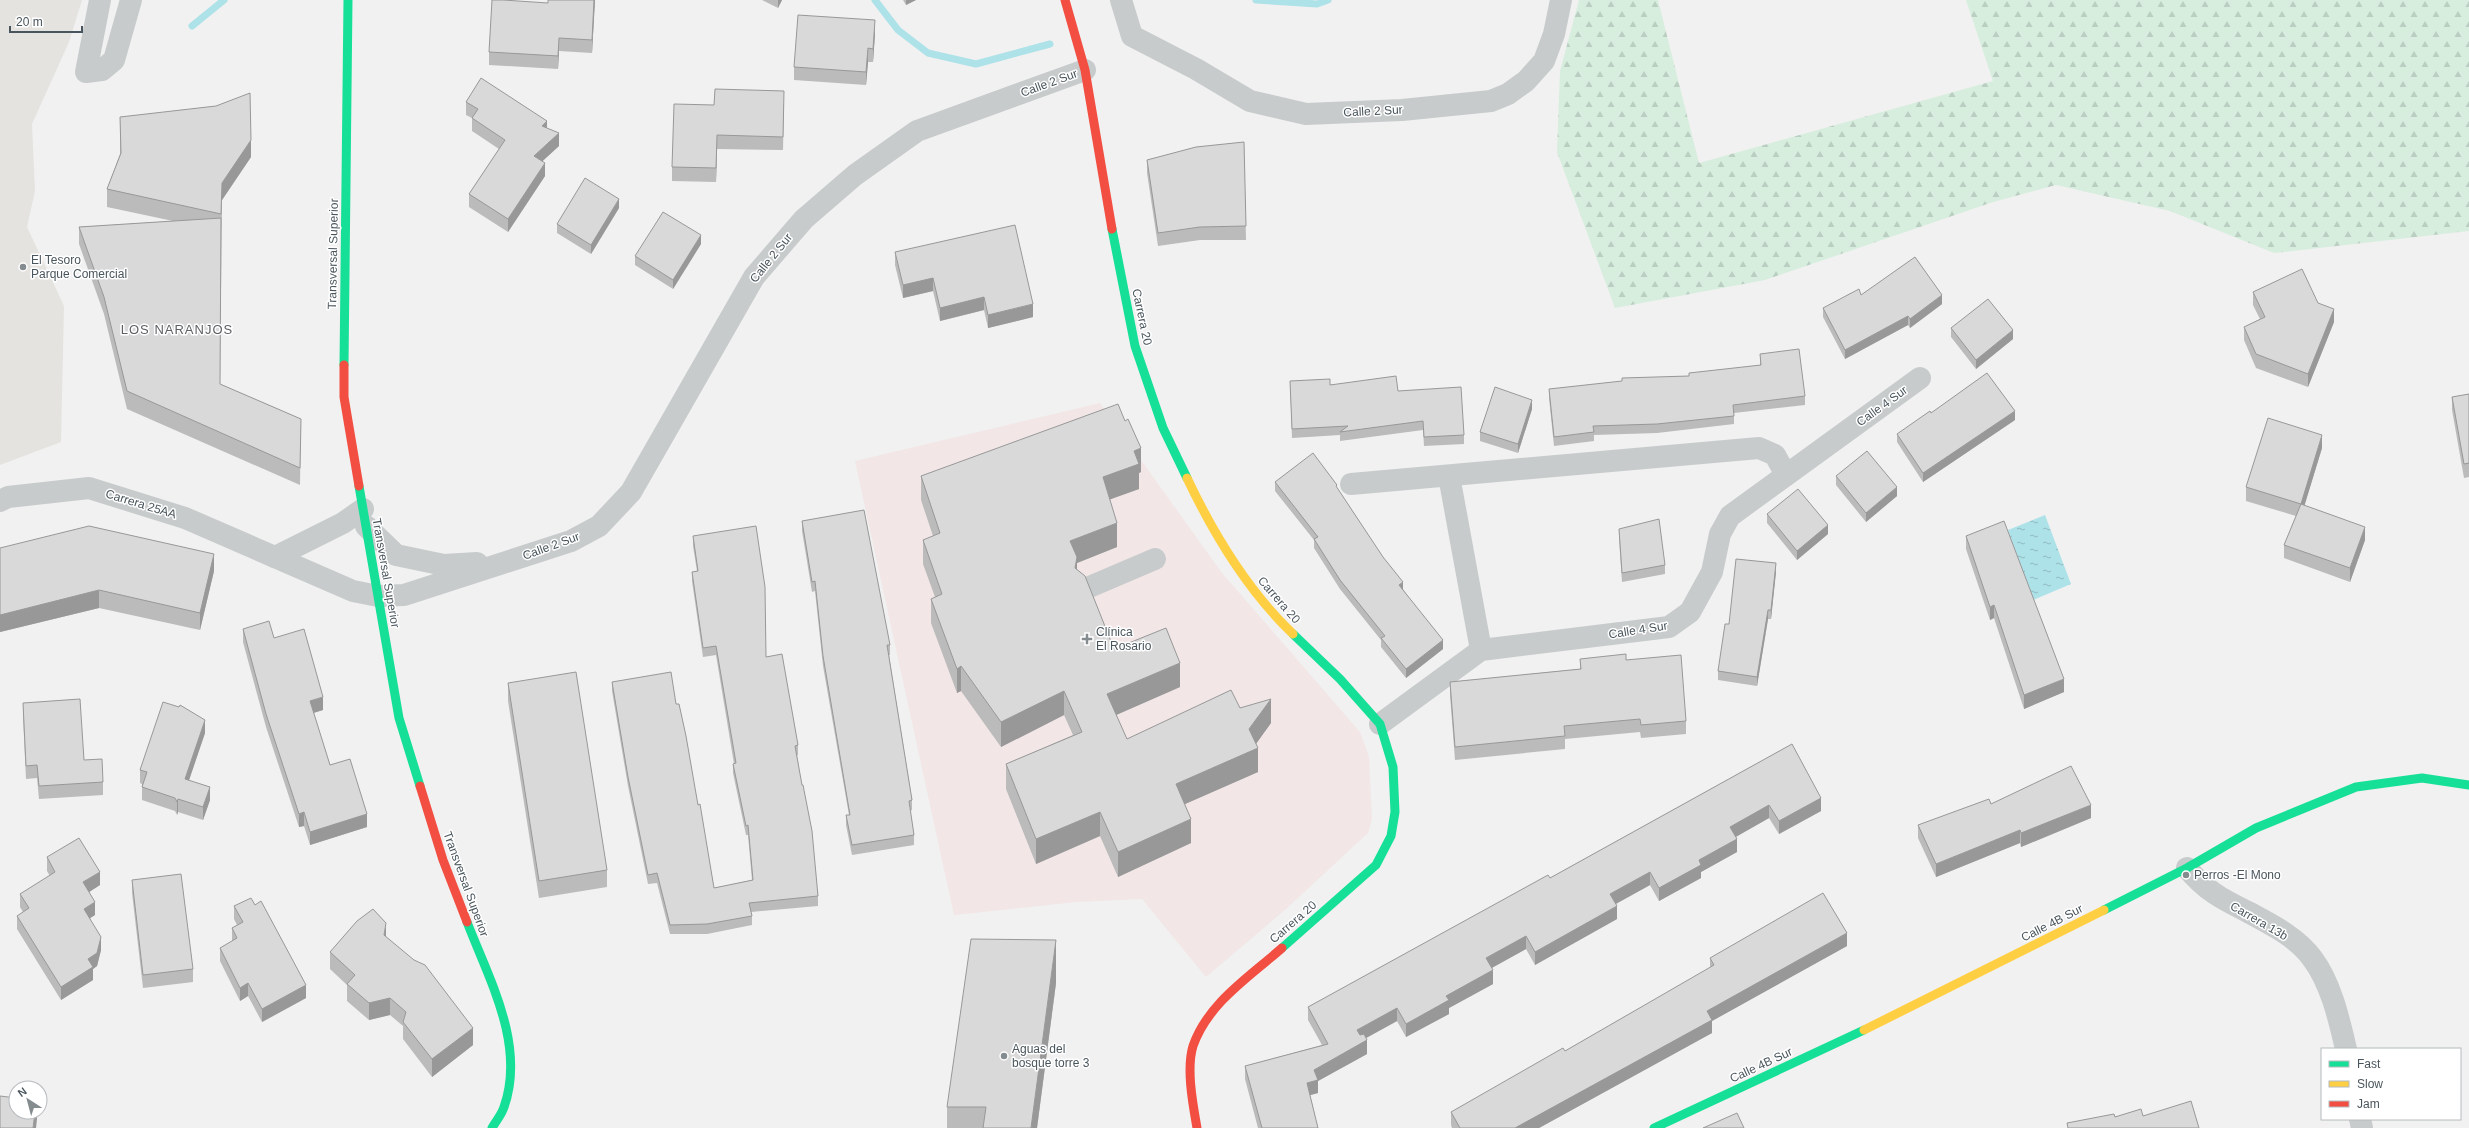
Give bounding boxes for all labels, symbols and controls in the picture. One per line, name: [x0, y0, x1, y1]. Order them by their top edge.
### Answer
scale bar: [10, 8, 82, 34]
text: 20 m: [16, 15, 43, 29]
street label: Calle 2 Sur: [1019, 66, 1079, 100]
street label: Calle 2 Sur: [1343, 102, 1403, 120]
street label: Transversal Superior: [325, 198, 341, 310]
street label: Calle 2 Sur: [747, 231, 795, 285]
place label: El Tesoro Parque Comercial: [31, 253, 127, 281]
marker: El Tesoro Parque Comercial: [18, 262, 28, 272]
street label: Carrera 20: [1129, 287, 1155, 347]
district label: LOS NARANJOS: [121, 322, 233, 337]
street label: Calle 4 Sur: [1854, 383, 1910, 429]
street label: Carrera 25AA: [104, 487, 178, 521]
street label: Transversal Superior: [369, 517, 403, 629]
street label: Calle 2 Sur: [521, 529, 581, 563]
street label: Carrera 20: [1255, 574, 1303, 626]
street label: Calle 4 Sur: [1608, 618, 1668, 642]
place label: Clínica El Rosario: [1096, 625, 1152, 653]
marker: Clínica El Rosario: [1081, 633, 1093, 645]
street label: Transversal Superior: [440, 829, 492, 939]
place label: Perros -El Mono: [2194, 868, 2281, 882]
marker: Perros -El Mono: [2181, 870, 2191, 880]
street label: Carrera 20: [1267, 898, 1319, 946]
street label: Carrera 13b: [2228, 899, 2291, 943]
street label: Calle 4B Sur: [2019, 901, 2085, 945]
place label: Aguas del bosque torre 3: [1012, 1042, 1090, 1070]
street label: Calle 4B Sur: [1728, 1044, 1794, 1086]
legend: [2321, 1048, 2461, 1120]
marker: Aguas del bosque torre 3: [999, 1051, 1009, 1061]
text: Fast: [2357, 1057, 2381, 1071]
text: Slow: [2357, 1077, 2383, 1091]
north arrow: [8, 1080, 48, 1120]
text: N: [15, 1085, 29, 1099]
text: Jam: [2357, 1097, 2380, 1111]

